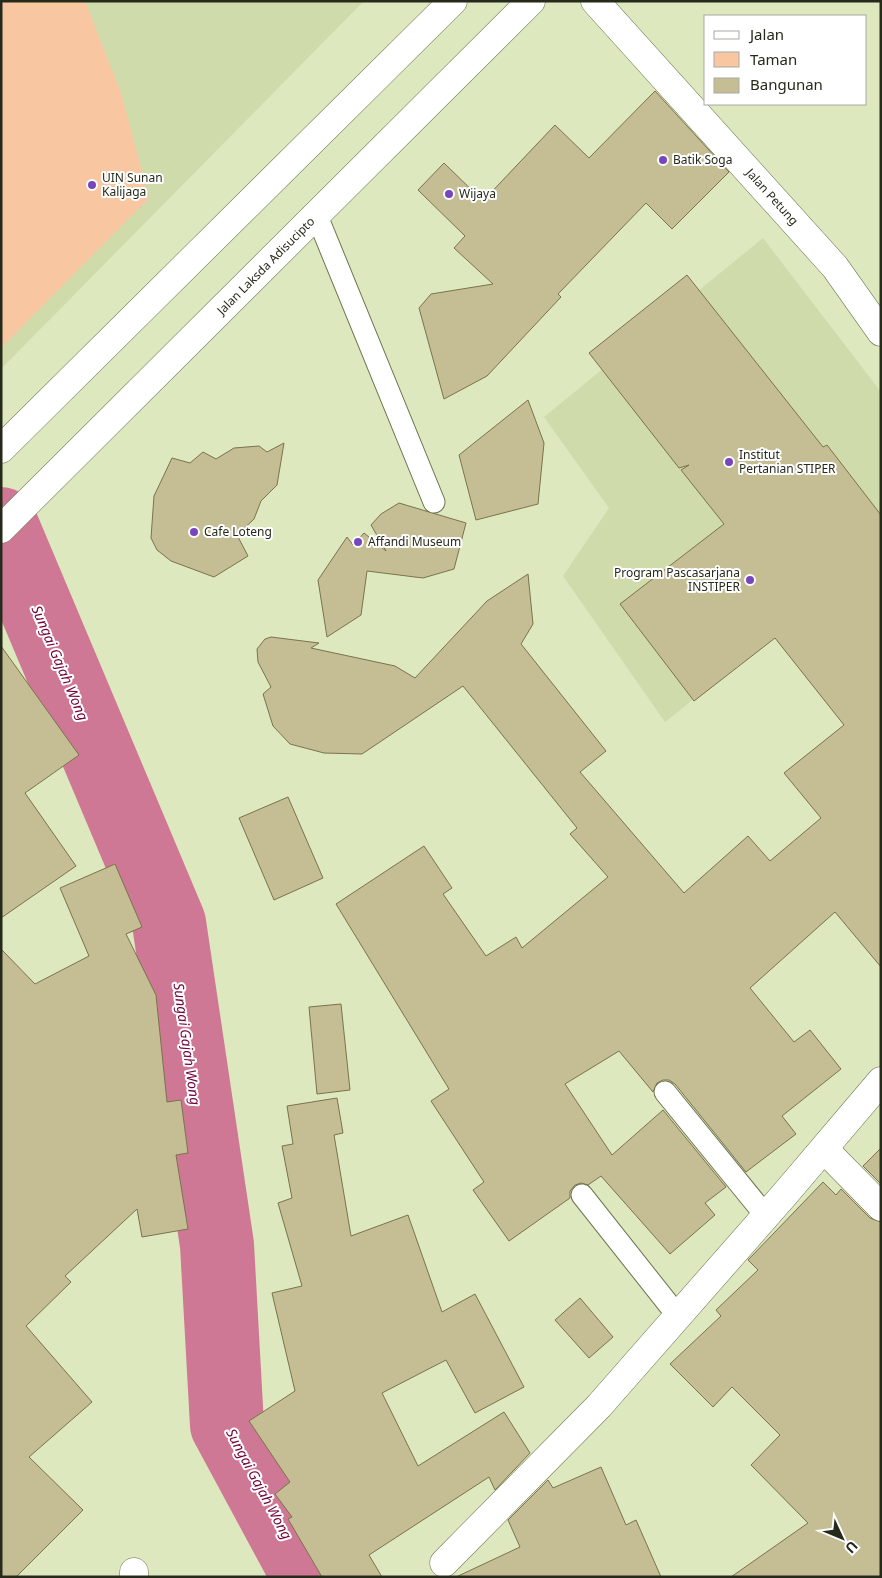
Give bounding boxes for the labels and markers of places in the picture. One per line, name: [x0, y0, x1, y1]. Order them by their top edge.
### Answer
place label: Batik Soga: [673, 151, 732, 168]
marker: Batik Soga: [657, 154, 669, 166]
place label: UIN Sunan Kalijaga: [102, 169, 163, 200]
marker: UIN Sunan Kalijaga: [86, 179, 98, 191]
place label: Wijaya: [459, 185, 496, 202]
marker: Wijaya: [443, 188, 455, 200]
place label: Institut Pertanian STIPER: [739, 446, 836, 477]
marker: Institut Pertanian STIPER: [723, 456, 735, 468]
place label: Cafe Loteng: [204, 523, 272, 540]
marker: Cafe Loteng: [188, 526, 200, 538]
place label: Affandi Museum: [368, 533, 461, 550]
marker: Affandi Museum: [352, 536, 364, 548]
place label: Program Pascasarjana INSTIPER: [614, 564, 741, 595]
marker: Program Pascasarjana INSTIPER: [744, 574, 756, 586]

